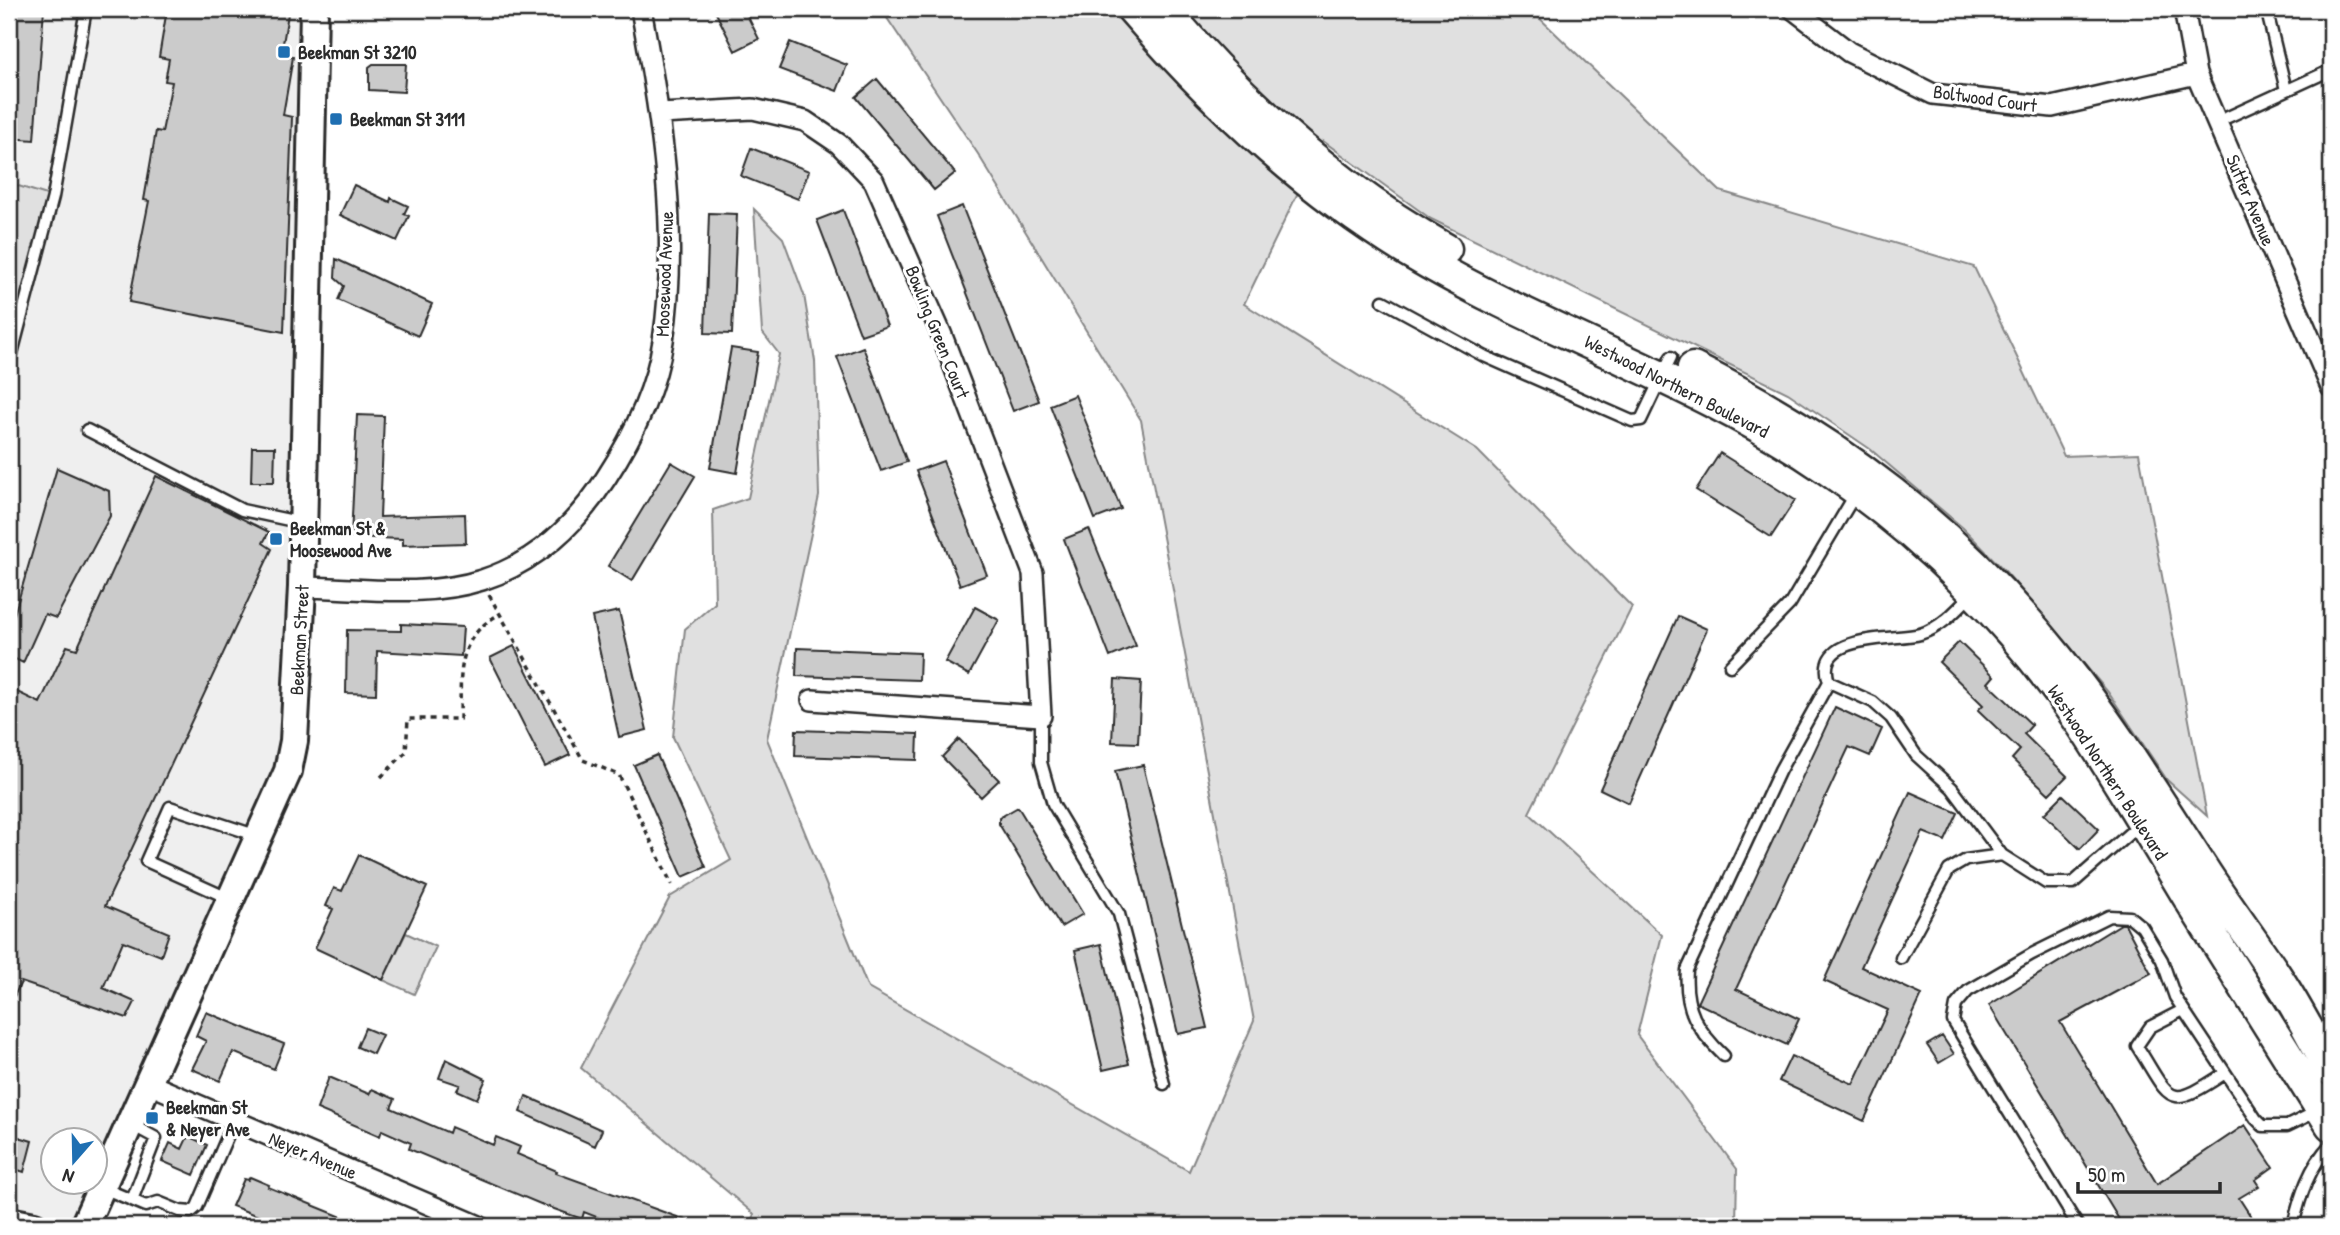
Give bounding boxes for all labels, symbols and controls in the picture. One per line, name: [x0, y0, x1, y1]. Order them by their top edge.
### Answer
place label: Beekman St 3210: [298, 39, 417, 65]
marker: Beekman St 3210: [276, 44, 292, 60]
street label: Boltwood Court: [1932, 78, 2039, 118]
place label: Beekman St 3111: [350, 106, 465, 132]
marker: Beekman St 3111: [328, 111, 344, 127]
street label: Sutter Avenue: [2220, 150, 2282, 250]
street label: Moosewood Avenue: [649, 210, 679, 337]
street label: Bowling Green Court: [900, 262, 977, 403]
street label: Westwood Northern Boulevard: [1580, 328, 1774, 444]
place label: Beekman St & Moosewood Ave: [290, 515, 392, 563]
marker: Beekman St & Moosewood Ave: [268, 531, 284, 547]
street label: Beekman Street: [283, 584, 315, 696]
street label: Westwood Northern Boulevard: [2042, 679, 2175, 865]
place label: Beekman St & Neyer Ave: [166, 1094, 250, 1143]
marker: Beekman St & Neyer Ave: [144, 1110, 160, 1126]
street label: Neyer Avenue: [265, 1125, 361, 1185]
north arrow: [38, 1126, 108, 1196]
scale bar: [2078, 1151, 2219, 1195]
text: 50 m: [2088, 1160, 2125, 1189]
text: N: [59, 1163, 77, 1191]

